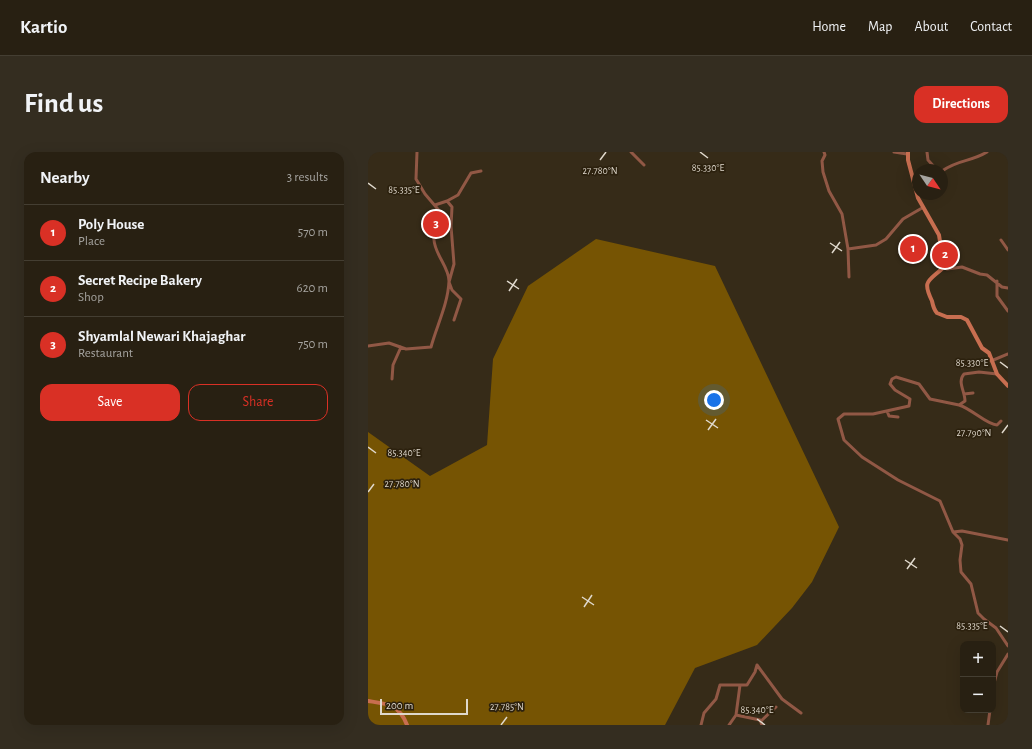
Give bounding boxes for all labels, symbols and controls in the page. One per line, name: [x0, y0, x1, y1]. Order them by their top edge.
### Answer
text: Kartio: [20, 18, 67, 37]
text: Home: [812, 20, 846, 34]
text: Map: [868, 20, 892, 34]
text: About: [914, 20, 948, 34]
text: Contact: [970, 20, 1012, 34]
button: Directions: [914, 86, 1008, 123]
text: Find us: [24, 90, 103, 118]
text: 85.330°E: [692, 163, 724, 173]
north arrow: [912, 164, 948, 200]
text: 27.780°N: [583, 166, 617, 176]
text: Nearby: [40, 169, 90, 186]
text: 3 results: [287, 171, 328, 184]
text: 85.335°E: [388, 185, 420, 195]
pin: 3: [423, 209, 449, 239]
text: Poly House: [78, 217, 144, 232]
text: 1: [51, 226, 55, 239]
text: 570 m: [298, 226, 328, 239]
pin: 1: [900, 234, 926, 264]
text: Place: [78, 235, 105, 248]
pin: 2: [932, 240, 958, 270]
text: Secret Recipe Bakery: [78, 273, 202, 288]
text: 2: [50, 282, 56, 295]
text: 620 m: [297, 282, 328, 295]
text: Shop: [78, 291, 104, 304]
text: Shyamlal Newari Khajaghar: [78, 329, 246, 344]
text: 3: [50, 338, 56, 351]
text: 750 m: [298, 338, 328, 351]
text: Restaurant: [78, 347, 133, 360]
text: 85.330°E: [956, 358, 988, 368]
button: Save: [40, 384, 180, 421]
button: Share: [188, 384, 328, 421]
your location: [704, 390, 724, 410]
text: 27.790°N: [957, 428, 991, 438]
text: 85.340°E: [387, 448, 421, 458]
text: 27.780°N: [385, 479, 419, 489]
text: 85.335°E: [956, 621, 988, 631]
map controls: [960, 641, 996, 713]
button: +: [960, 641, 996, 677]
button: −: [960, 677, 996, 713]
scale bar: [380, 697, 468, 716]
text: 200 m: [386, 700, 413, 711]
text: 27.785°N: [490, 702, 524, 712]
text: 85.340°E: [740, 705, 774, 715]

